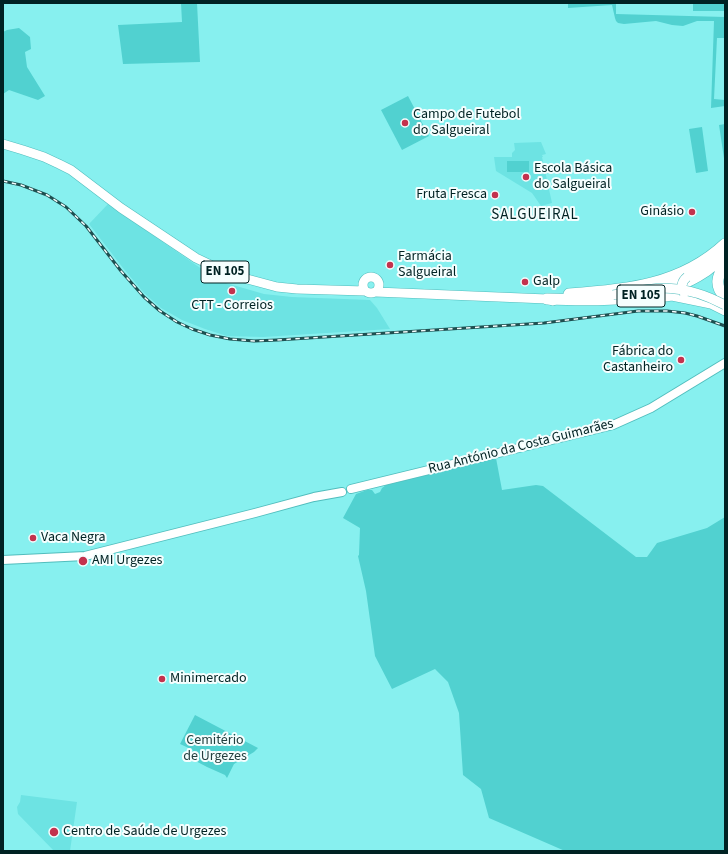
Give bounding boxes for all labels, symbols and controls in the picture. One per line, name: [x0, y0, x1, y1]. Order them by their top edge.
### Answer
place label: Campo de Futebol do Salgueiral: [413, 107, 520, 140]
marker: Campo de Futebol do Salgueiral: [400, 118, 410, 128]
place label: Escola Básica do Salgueiral: [534, 161, 612, 194]
marker: Escola Básica do Salgueiral: [521, 172, 531, 182]
place label: Fruta Fresca: [416, 187, 487, 203]
marker: Fruta Fresca: [490, 190, 500, 200]
place label: Ginásio: [640, 204, 684, 220]
district label: SALGUEIRAL: [491, 207, 579, 225]
marker: Ginásio: [687, 207, 697, 217]
place label: Farmácia Salgueiral: [398, 249, 456, 282]
marker: Farmácia Salgueiral: [385, 260, 395, 270]
road number: EN 105: [201, 261, 249, 283]
place label: Galp: [533, 274, 560, 290]
marker: Galp: [520, 277, 530, 287]
road number: EN 105: [617, 285, 665, 307]
marker: CTT - Correios: [227, 286, 237, 296]
place label: CTT - Correios: [191, 298, 273, 314]
place label: Fábrica do Castanheiro: [603, 344, 673, 376]
marker: Fábrica do Castanheiro: [676, 355, 686, 365]
street label: Rua António da Costa Guimarães: [427, 416, 615, 478]
place label: Vaca Negra: [41, 530, 106, 546]
marker: Vaca Negra: [28, 533, 38, 543]
place label: AMI Urgezes: [92, 553, 162, 569]
marker: AMI Urgezes: [77, 555, 89, 567]
place label: Minimercado: [170, 671, 247, 687]
marker: Minimercado: [157, 674, 167, 684]
park label: Cemitério de Urgezes: [183, 733, 247, 766]
place label: Centro de Saúde de Urgezes: [63, 824, 226, 840]
marker: Centro de Saúde de Urgezes: [48, 826, 60, 838]

